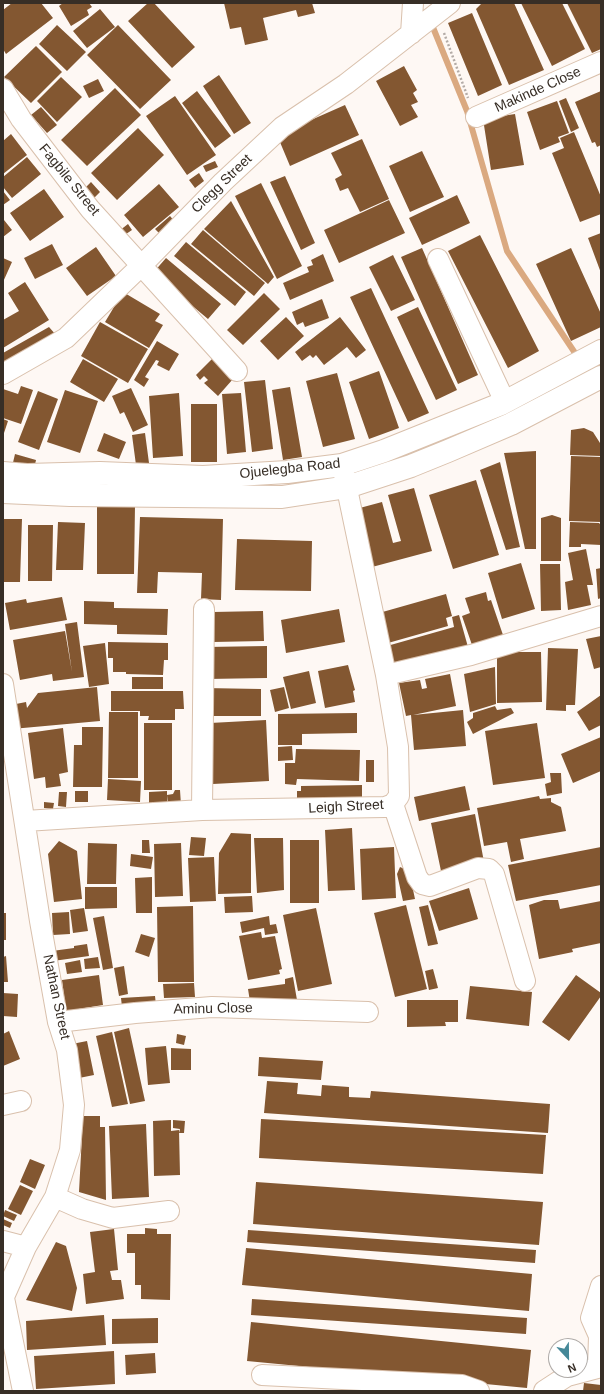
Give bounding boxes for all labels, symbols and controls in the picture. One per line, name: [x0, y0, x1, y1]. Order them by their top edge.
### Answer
street label: Makinde Close: [492, 63, 584, 117]
street label: Fagbile Street: [35, 141, 103, 219]
street label: Clegg Street: [188, 151, 256, 217]
street label: Ojuelegba Road: [239, 455, 341, 483]
street label: Leigh Street: [308, 797, 384, 817]
street label: Nathan Street: [39, 953, 73, 1041]
street label: Aminu Close: [173, 1000, 253, 1018]
north arrow: [548, 1338, 588, 1378]
text: N: [566, 1361, 578, 1375]

